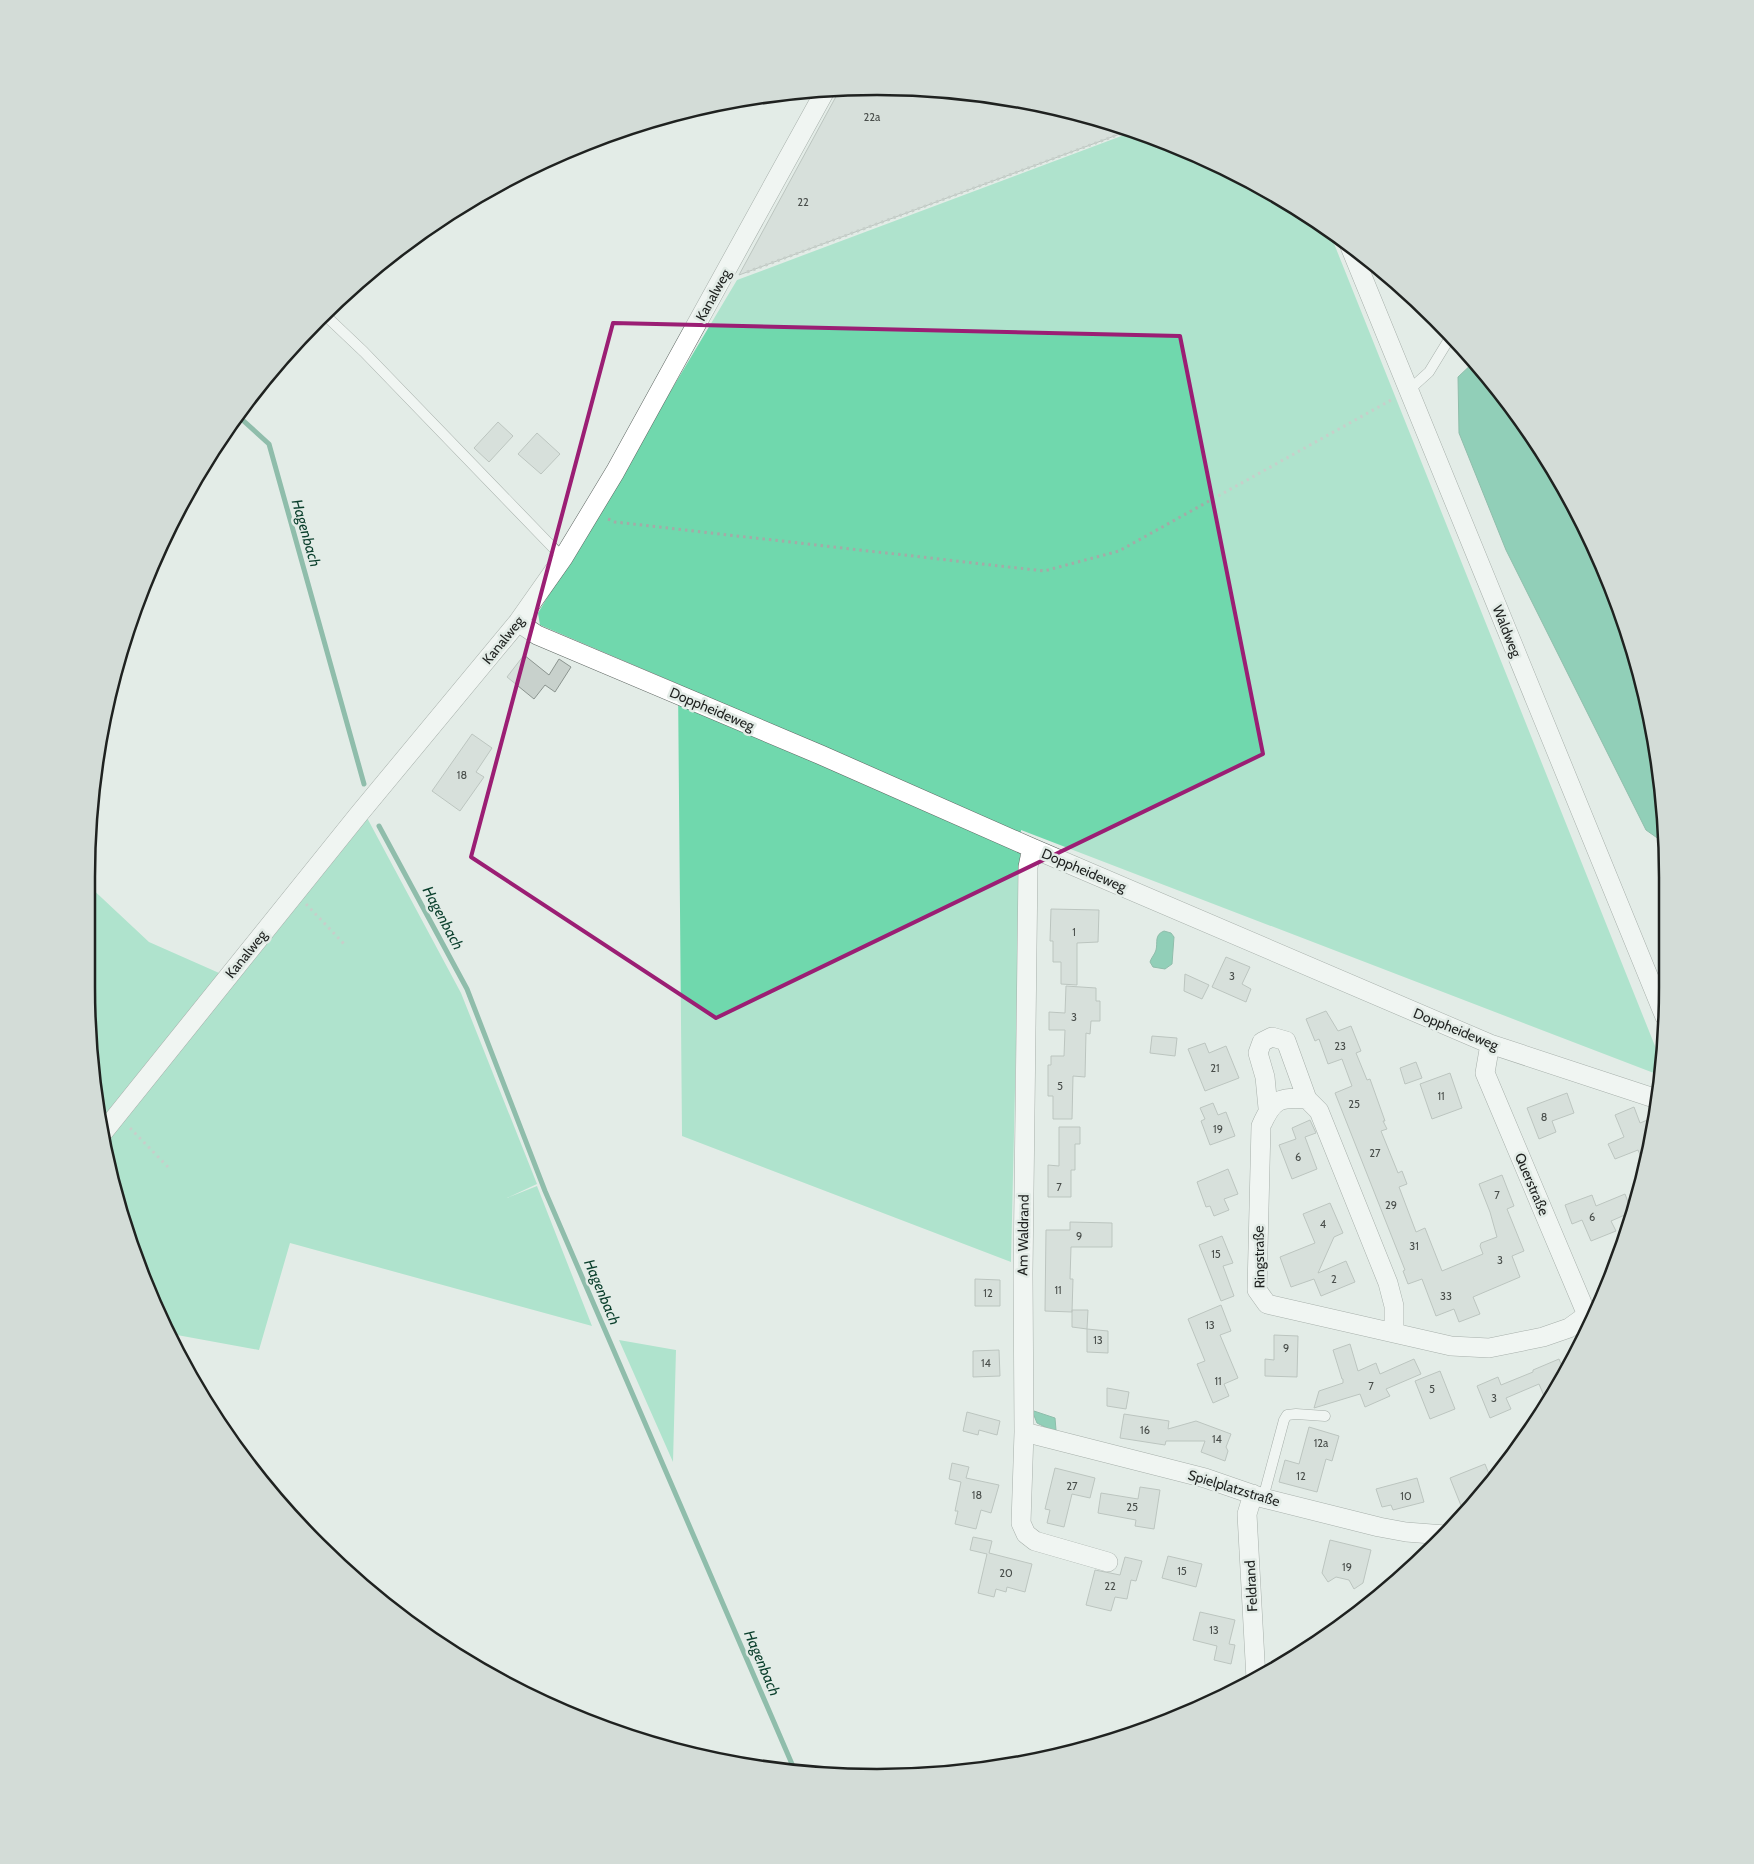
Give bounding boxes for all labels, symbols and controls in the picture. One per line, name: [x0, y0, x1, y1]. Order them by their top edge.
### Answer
house number: 22a: [864, 110, 881, 124]
house number: 22: [797, 195, 809, 209]
street label: Kanalweg: [691, 265, 735, 324]
water label: Hagenbach: [288, 497, 324, 569]
street label: Waldweg: [1488, 602, 1526, 661]
street label: Kanalweg: [478, 612, 528, 668]
street label: Doppheideweg: [667, 683, 758, 735]
house number: 18: [457, 768, 467, 782]
street label: Doppheideweg: [1039, 844, 1130, 896]
water label: Hagenbach: [419, 883, 467, 953]
house number: 1: [1072, 925, 1076, 939]
street label: Kanalweg: [221, 926, 271, 982]
house number: 3: [1229, 969, 1235, 983]
street label: Doppheideweg: [1411, 1004, 1502, 1055]
house number: 3: [1071, 1010, 1077, 1024]
house number: 23: [1334, 1039, 1346, 1053]
house number: 21: [1210, 1061, 1220, 1075]
house number: 5: [1057, 1079, 1063, 1093]
house number: 11: [1437, 1089, 1445, 1103]
house number: 25: [1348, 1097, 1360, 1111]
house number: 8: [1541, 1110, 1547, 1124]
house number: 19: [1213, 1122, 1223, 1136]
house number: 27: [1369, 1146, 1381, 1160]
house number: 6: [1295, 1150, 1301, 1164]
street label: Querstraße: [1511, 1150, 1553, 1218]
house number: 7: [1056, 1180, 1062, 1194]
house number: 7: [1494, 1188, 1500, 1202]
street label: Am Waldrand: [1013, 1194, 1033, 1276]
house number: 29: [1385, 1198, 1397, 1212]
house number: 6: [1589, 1210, 1595, 1224]
house number: 4: [1320, 1217, 1327, 1231]
street label: Ringstraße: [1249, 1225, 1269, 1289]
house number: 9: [1076, 1229, 1082, 1243]
house number: 31: [1409, 1239, 1419, 1253]
house number: 15: [1211, 1247, 1221, 1261]
house number: 3: [1497, 1253, 1503, 1267]
water label: Hagenbach: [580, 1257, 624, 1327]
house number: 2: [1331, 1272, 1337, 1286]
house number: 11: [1054, 1283, 1062, 1297]
house number: 12: [983, 1286, 993, 1300]
house number: 33: [1440, 1289, 1452, 1303]
house number: 13: [1205, 1318, 1215, 1332]
house number: 13: [1093, 1333, 1103, 1347]
house number: 9: [1283, 1341, 1289, 1355]
house number: 14: [981, 1356, 992, 1370]
house number: 11: [1214, 1374, 1222, 1388]
house number: 7: [1368, 1379, 1374, 1393]
house number: 5: [1429, 1382, 1435, 1396]
house number: 3: [1491, 1391, 1497, 1405]
house number: 16: [1140, 1423, 1150, 1437]
house number: 14: [1212, 1432, 1223, 1446]
house number: 12a: [1314, 1436, 1329, 1450]
street label: Spielplatzstraße: [1186, 1465, 1282, 1511]
house number: 12: [1296, 1469, 1306, 1483]
house number: 27: [1066, 1479, 1078, 1493]
house number: 18: [972, 1488, 982, 1502]
house number: 10: [1400, 1489, 1412, 1503]
house number: 25: [1126, 1500, 1138, 1514]
street label: Feldrand: [1241, 1560, 1261, 1612]
house number: 19: [1342, 1560, 1352, 1574]
house number: 15: [1177, 1564, 1187, 1578]
house number: 20: [999, 1566, 1013, 1580]
house number: 22: [1104, 1579, 1116, 1593]
house number: 13: [1209, 1623, 1219, 1637]
water label: Hagenbach: [740, 1628, 784, 1698]

